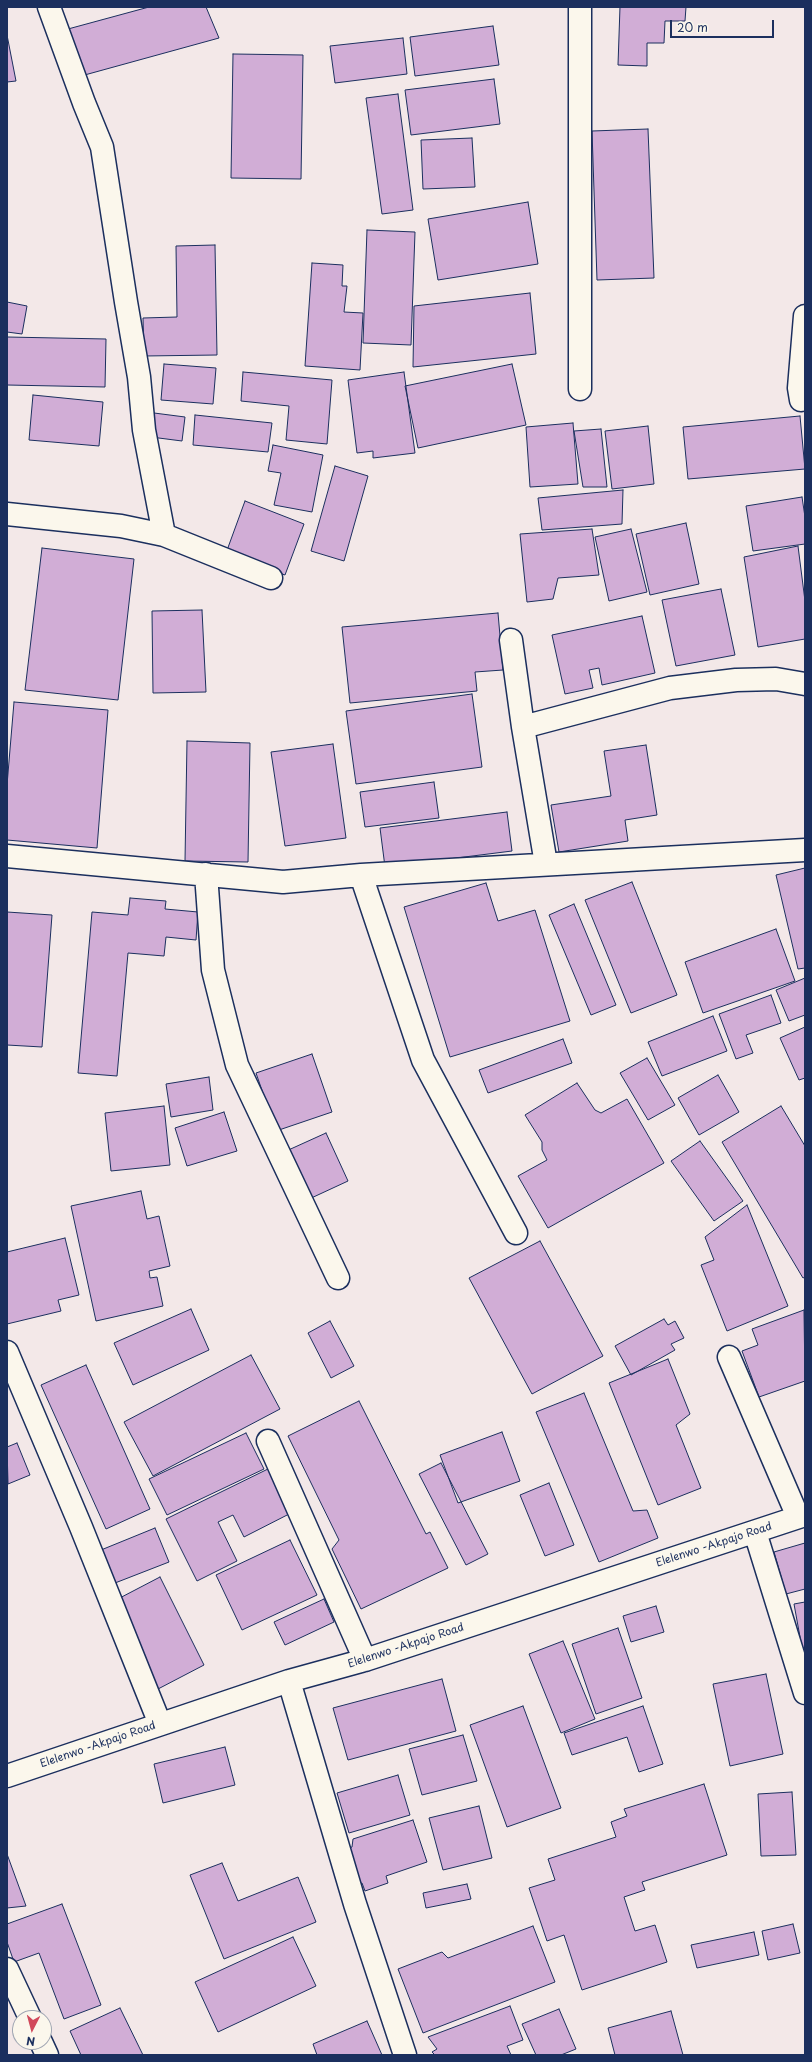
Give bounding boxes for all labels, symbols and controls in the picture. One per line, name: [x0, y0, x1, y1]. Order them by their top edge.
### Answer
scale bar: [672, 12, 776, 38]
text: 20 m: [677, 18, 708, 36]
street label: Elelenwo -Akpajo Road: [654, 1520, 774, 1570]
street label: Elelenwo -Akpajo Road: [346, 1621, 466, 1671]
street label: Elelenwo -Akpajo Road: [38, 1719, 158, 1771]
north arrow: [12, 2010, 52, 2050]
text: N: [26, 2033, 36, 2050]

